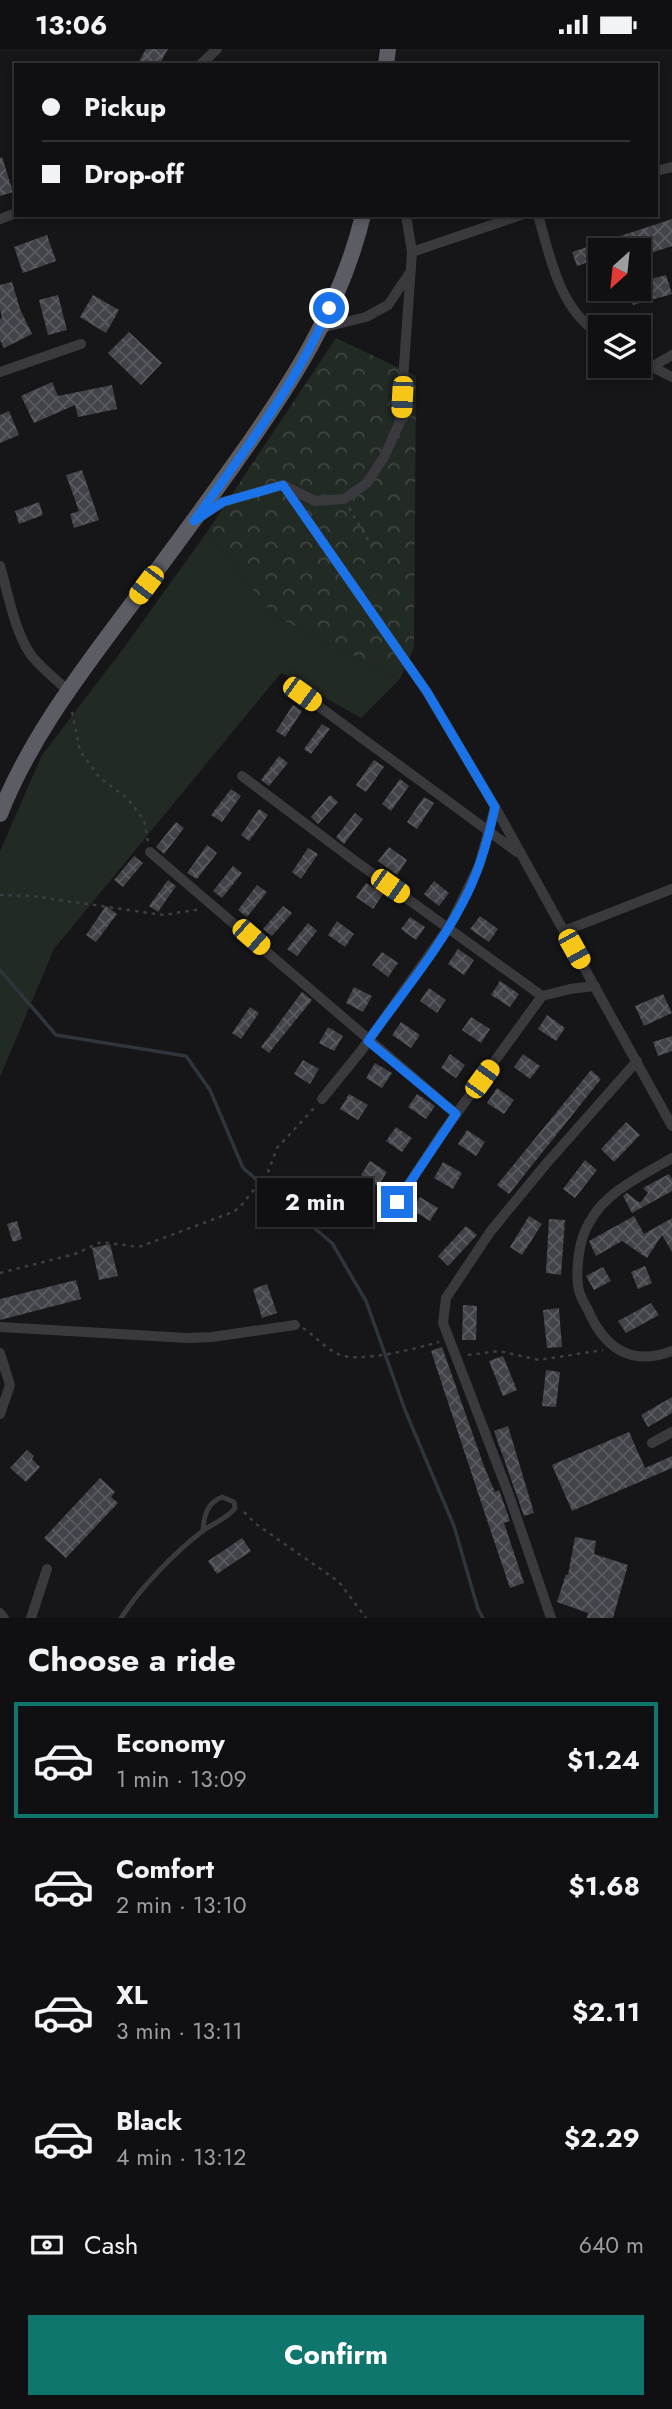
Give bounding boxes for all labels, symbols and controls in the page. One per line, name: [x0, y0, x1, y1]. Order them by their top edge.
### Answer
text: 13:06: [35, 6, 107, 44]
text: Pickup: [84, 88, 166, 126]
text: Drop-off: [84, 155, 184, 193]
north arrow: [588, 238, 651, 301]
map controls: [588, 238, 651, 378]
route start: [313, 292, 345, 324]
button: layers: [588, 315, 651, 378]
car: [391, 375, 414, 419]
car: [125, 562, 168, 608]
car: [279, 673, 326, 715]
car: [367, 865, 414, 907]
car: [229, 915, 274, 959]
car: [555, 926, 594, 972]
car: [462, 1056, 503, 1102]
callout: 2 min: [257, 1177, 372, 1227]
text: 2 min: [285, 1185, 345, 1219]
route end: [381, 1186, 413, 1218]
text: Choose a ride: [28, 1637, 236, 1683]
text: Economy: [116, 1724, 225, 1762]
icon: car: [32, 1729, 95, 1792]
text: $1.24: [567, 1741, 640, 1779]
text: 1 min · 13:09: [116, 1762, 247, 1796]
text: Comfort: [116, 1850, 214, 1888]
icon: car: [32, 1855, 95, 1918]
text: $1.68: [569, 1867, 640, 1905]
text: 2 min · 13:10: [116, 1888, 247, 1922]
text: XL: [116, 1976, 148, 2014]
icon: car: [32, 1981, 95, 2044]
text: $2.11: [572, 1993, 640, 2031]
text: 3 min · 13:11: [116, 2014, 243, 2048]
text: Black: [116, 2102, 182, 2140]
icon: car: [32, 2107, 95, 2170]
text: $2.29: [564, 2119, 640, 2157]
text: 4 min · 13:12: [116, 2140, 246, 2174]
icon: cash: [28, 2226, 66, 2264]
text: Cash: [84, 2226, 138, 2264]
text: 640 m: [579, 2228, 644, 2262]
button: Confirm: [28, 2315, 644, 2395]

